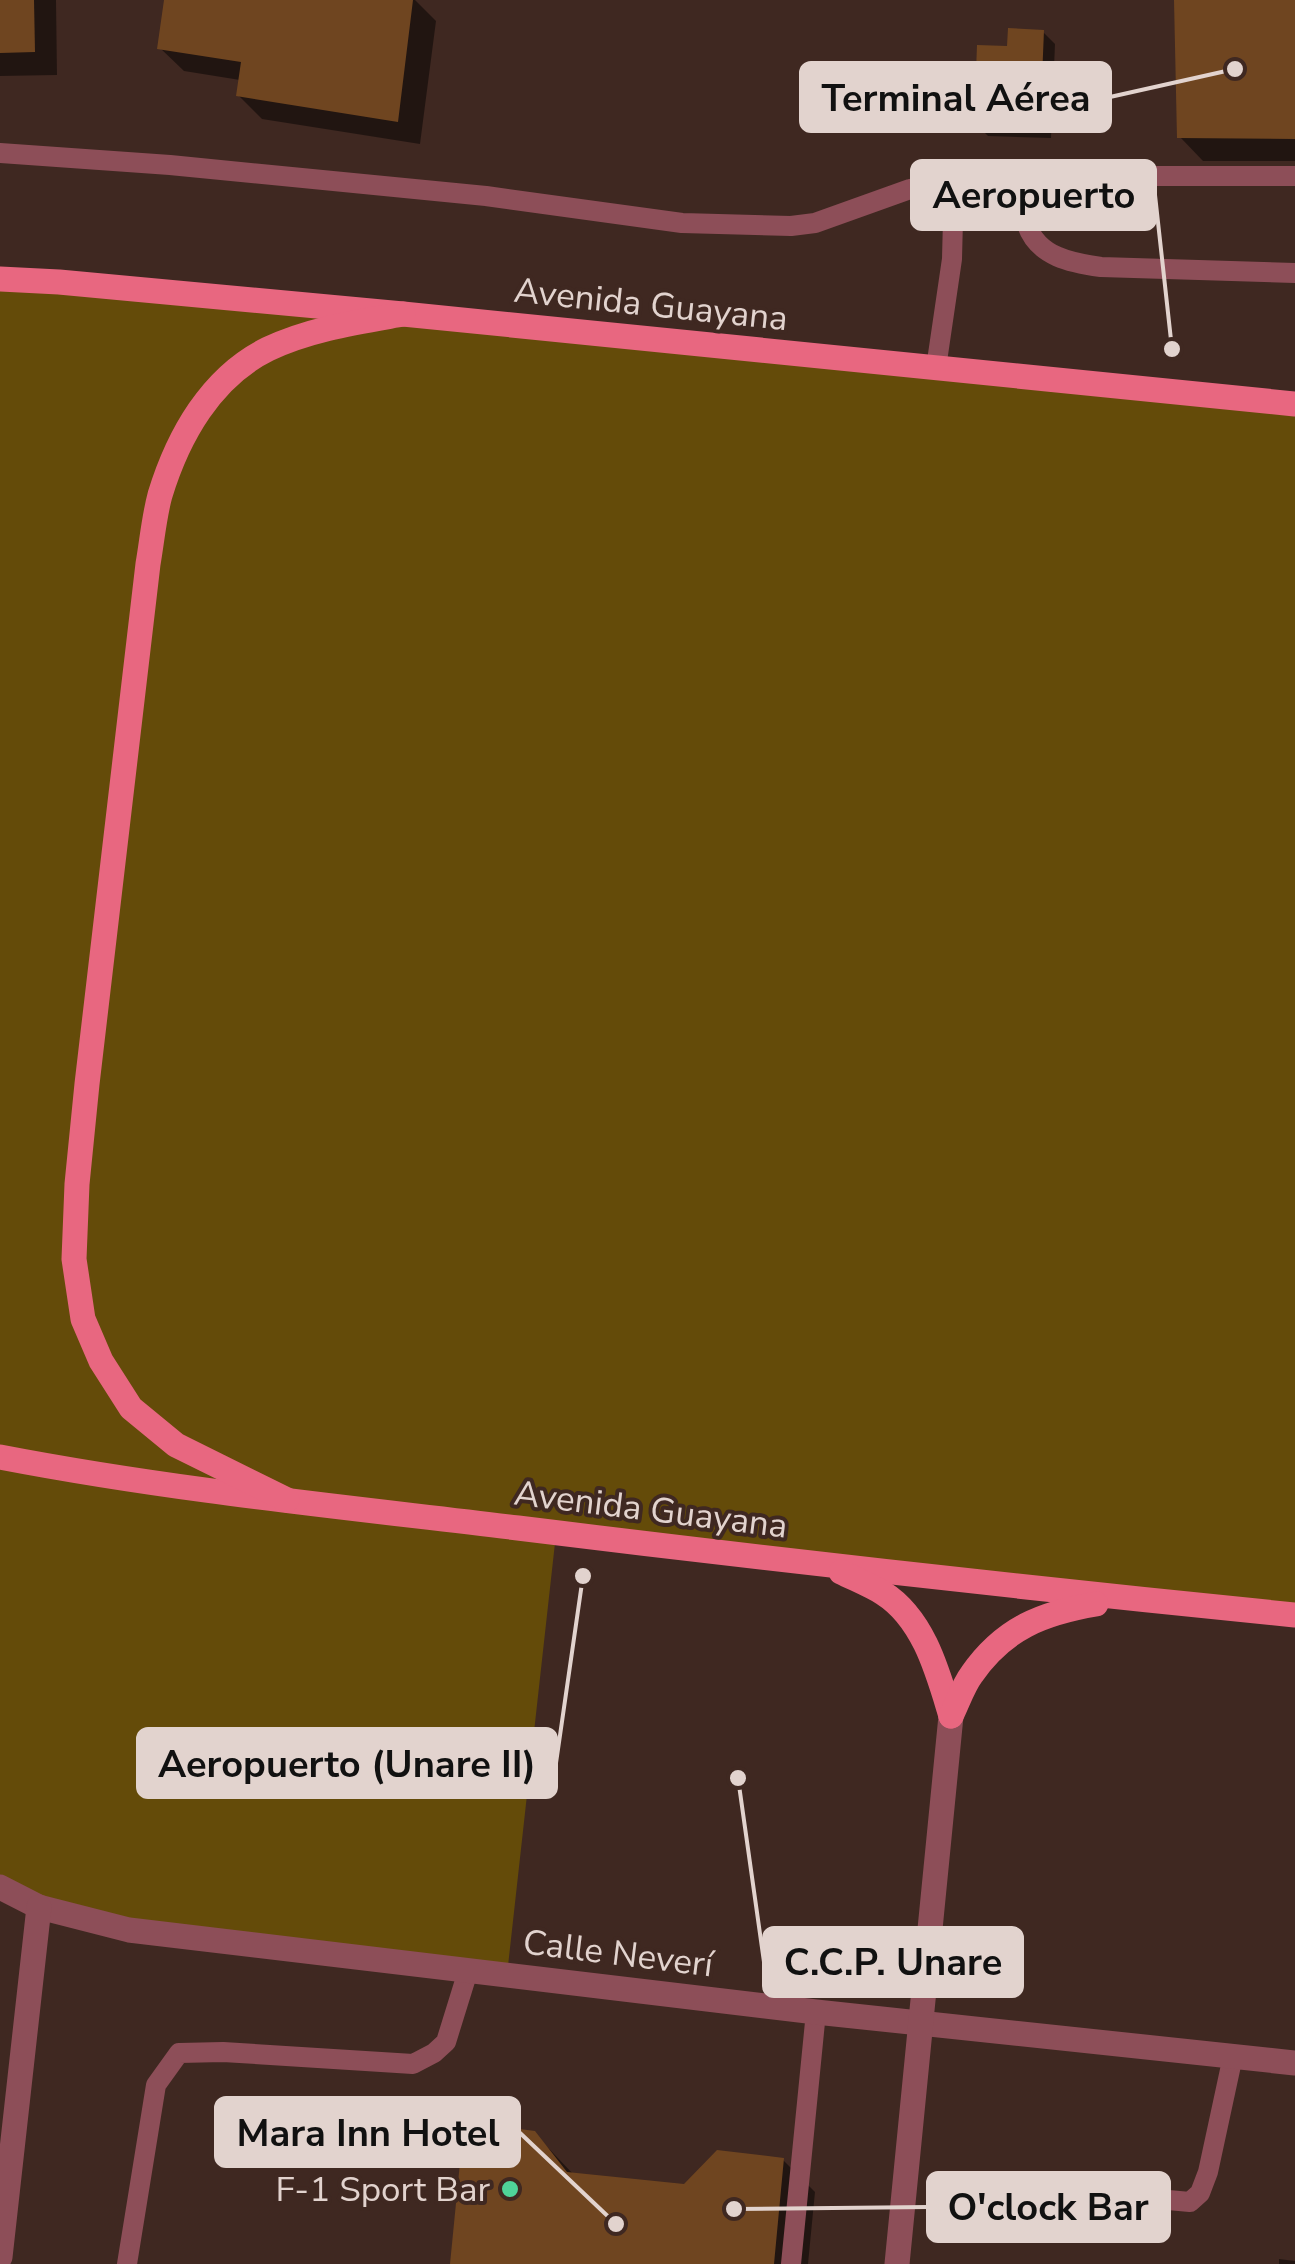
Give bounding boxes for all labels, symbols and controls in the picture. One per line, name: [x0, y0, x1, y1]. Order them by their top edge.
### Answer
callout: Terminal Aérea: [801, 63, 1110, 131]
text: Terminal Aérea: [821, 73, 1091, 124]
callout: Aeropuerto: [912, 161, 1155, 229]
text: Aeropuerto: [933, 170, 1135, 221]
street label: Avenida Guayana: [512, 267, 790, 342]
street label: Avenida Guayana: [512, 1469, 790, 1550]
callout: Aeropuerto (Unare II): [138, 1729, 556, 1797]
text: Aeropuerto (Unare II): [158, 1739, 536, 1790]
street label: Calle Neverí: [520, 1919, 717, 1989]
callout: C.C.P. Unare: [764, 1928, 1022, 1996]
text: C.C.P. Unare: [784, 1937, 1002, 1988]
callout: Mara Inn Hotel: [216, 2098, 519, 2166]
text: Mara Inn Hotel: [236, 2108, 500, 2159]
place label: F-1 Sport Bar: [275, 2166, 490, 2213]
callout: O'clock Bar: [928, 2173, 1169, 2241]
marker: F-1 Sport Bar: [499, 2178, 521, 2200]
text: O'clock Bar: [947, 2182, 1149, 2233]

